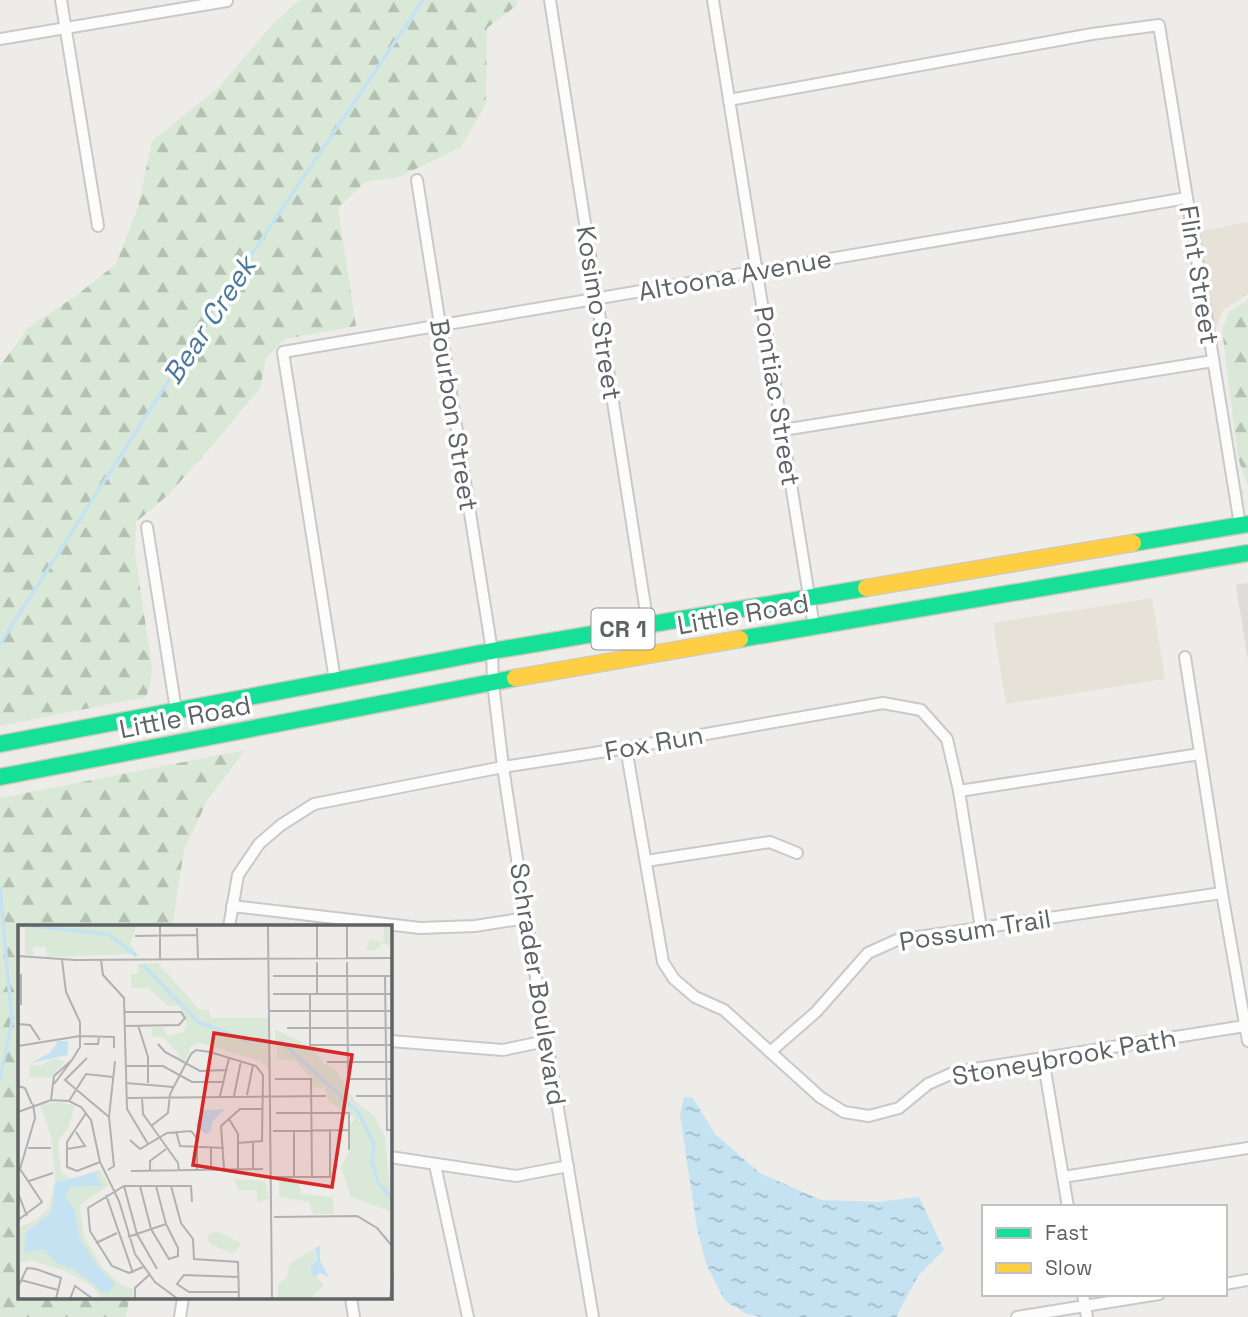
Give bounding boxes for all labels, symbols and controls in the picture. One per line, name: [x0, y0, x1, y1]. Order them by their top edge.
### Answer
street label: Flint Street: [1171, 203, 1227, 347]
street label: Kosimo Street: [568, 223, 630, 403]
street label: Altoona Avenue: [636, 241, 834, 309]
water label: Bear Creek: [154, 247, 265, 391]
street label: Pontiac Street: [746, 304, 808, 488]
street label: Bourbon Street: [422, 317, 486, 513]
street label: Little Road: [674, 586, 812, 642]
road number: CR 1: [592, 608, 654, 650]
street label: Little Road: [116, 688, 254, 746]
street label: Fox Run: [602, 718, 706, 768]
street label: Schrader Boulevard: [502, 860, 574, 1108]
street label: Possum Trail: [897, 901, 1053, 959]
inset map: [18, 925, 392, 1300]
street label: Stoneybrook Path: [949, 1021, 1179, 1093]
legend: [982, 1205, 1227, 1296]
text: Fast: [1045, 1219, 1089, 1246]
text: Slow: [1045, 1254, 1093, 1281]

